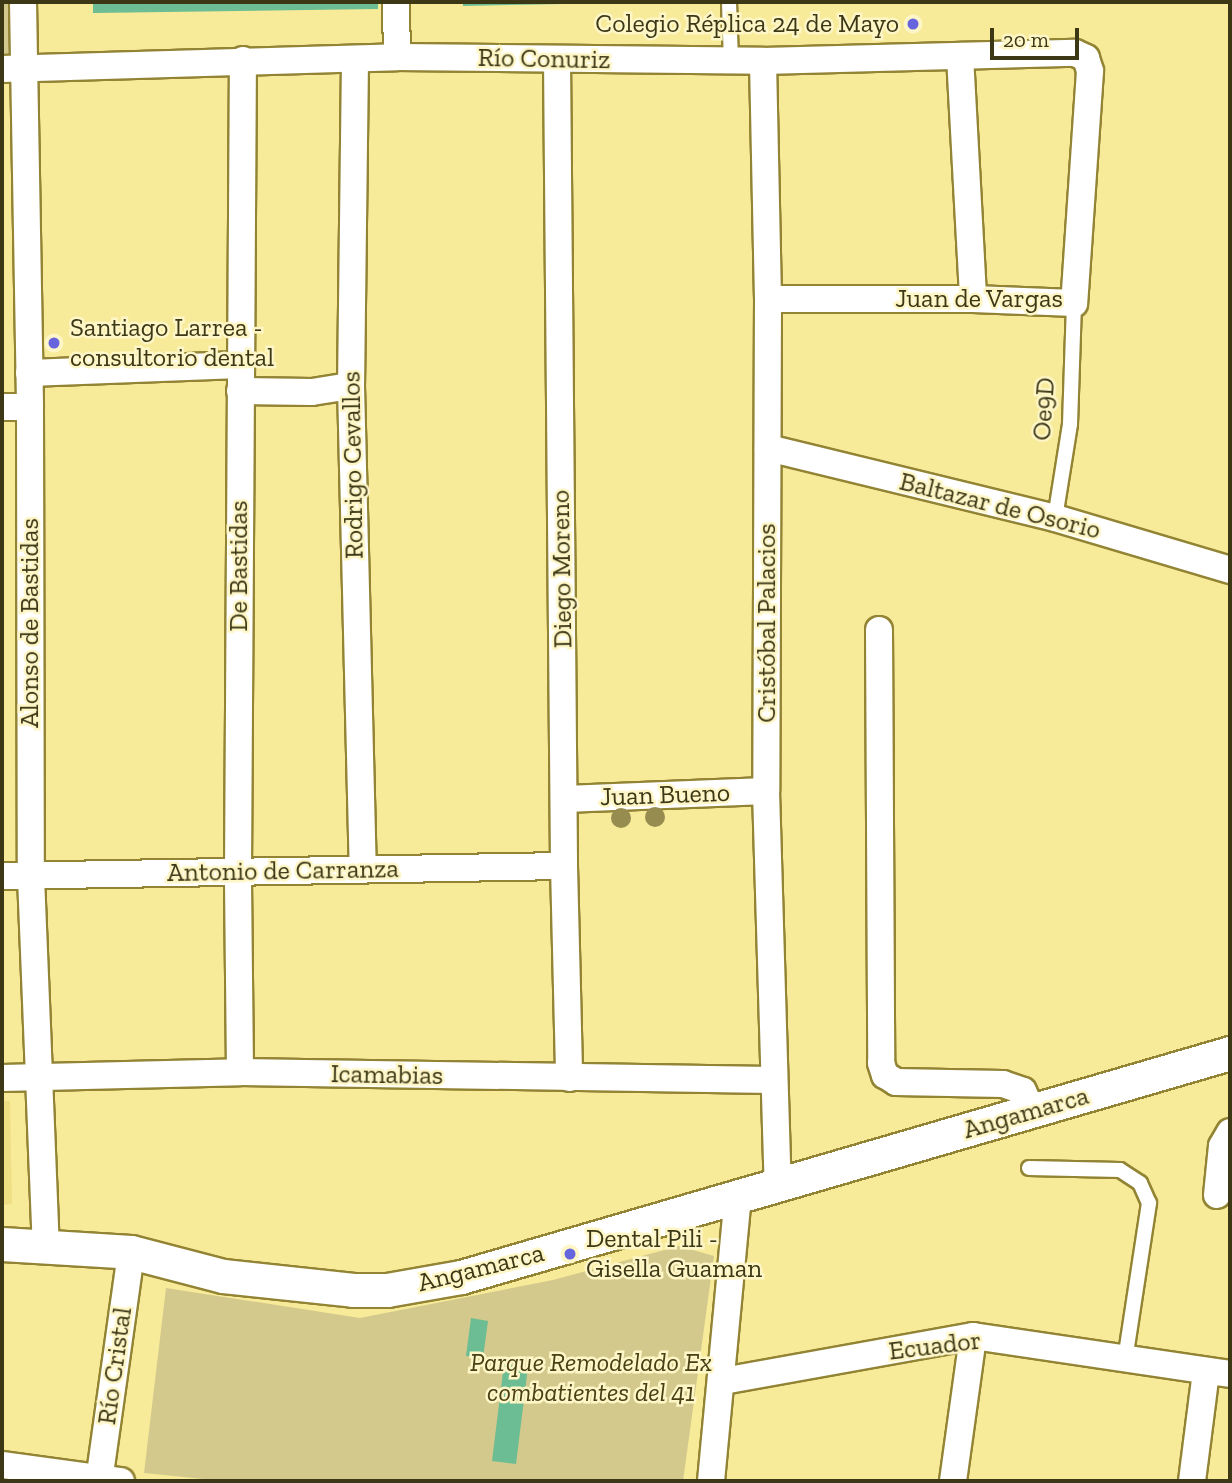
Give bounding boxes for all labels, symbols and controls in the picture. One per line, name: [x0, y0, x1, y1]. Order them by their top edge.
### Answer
place label: Colegio Réplica 24 de Mayo: [595, 8, 899, 40]
scale bar: [994, 14, 1083, 58]
marker: Colegio Réplica 24 de Mayo: [905, 16, 921, 32]
text: 20 m: [1003, 27, 1049, 52]
street label: Río Conuriz: [478, 42, 610, 76]
street label: Juan de Vargas: [895, 283, 1063, 315]
place label: Santiago Larrea - consultorio dental: [70, 312, 274, 374]
marker: Santiago Larrea - consultorio dental: [44, 333, 64, 353]
street label: Rodrigo Cevallos: [336, 371, 370, 559]
street label: Oe9D: [1026, 376, 1062, 442]
street label: Baltazar de Osorio: [896, 466, 1104, 546]
street label: Diego Moreno: [545, 490, 579, 648]
street label: De Bastidas: [223, 500, 255, 632]
street label: Alonso de Bastidas: [14, 518, 46, 728]
street label: Cristóbal Palacios: [751, 523, 783, 723]
street label: Juan Bueno: [599, 777, 731, 813]
street label: Antonio de Carranza: [167, 853, 399, 889]
street label: Icamabias: [331, 1058, 443, 1092]
street label: Angamarca: [960, 1080, 1092, 1146]
place label: Dental Pili - Gisella Guaman: [586, 1223, 762, 1284]
street label: Angamarca: [415, 1237, 547, 1299]
marker: Dental Pili - Gisella Guaman: [560, 1244, 580, 1264]
street label: Río Cristal: [91, 1305, 139, 1427]
street label: Ecuador: [887, 1325, 983, 1367]
park label: Parque Remodelado Ex combatientes del 41: [470, 1347, 712, 1408]

